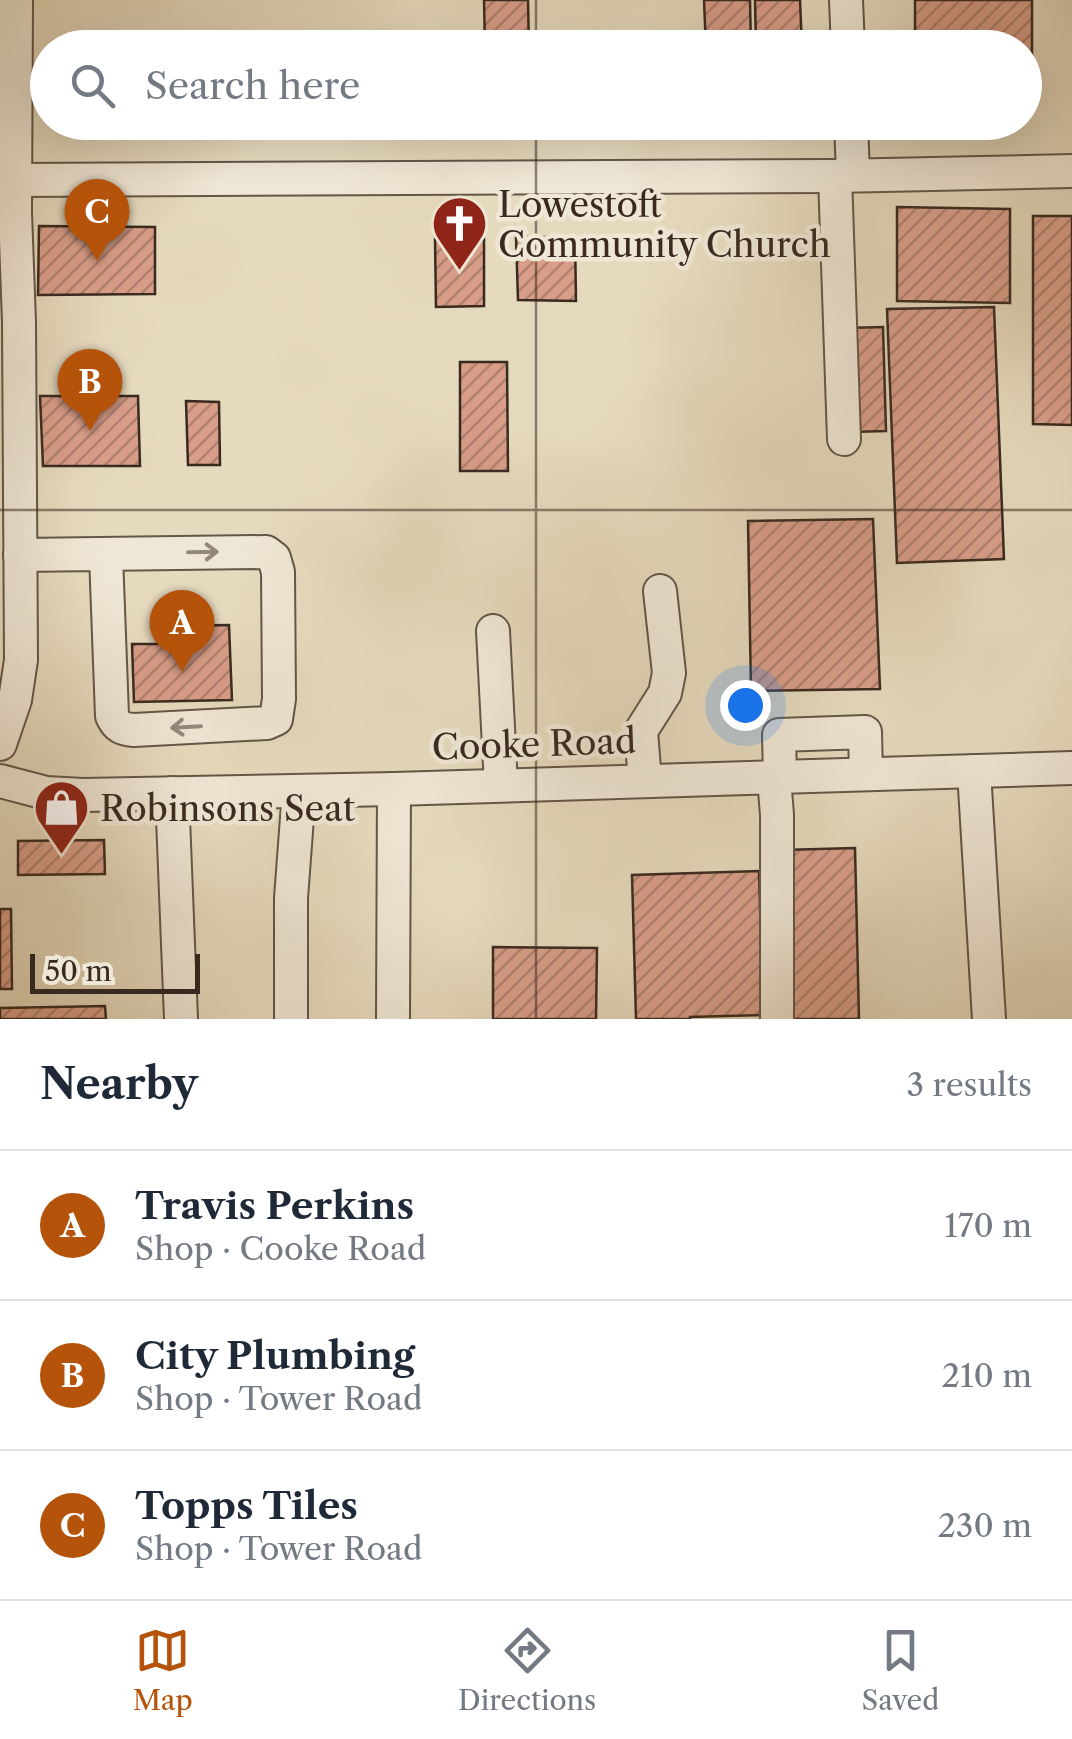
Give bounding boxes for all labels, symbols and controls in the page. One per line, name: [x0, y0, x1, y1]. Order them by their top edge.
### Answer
search box: [30, 30, 1042, 140]
icon: search: [65, 58, 120, 113]
text: Search here: [145, 62, 360, 109]
pin: C: [64, 178, 130, 261]
place label: Lowestoft Community Church: [498, 183, 831, 266]
church icon: Lowestoft Community Church: [429, 194, 489, 273]
pin: B: [58, 348, 122, 431]
one-way arrow: [187, 543, 219, 562]
pin: A: [150, 590, 214, 672]
your location: [720, 680, 771, 731]
one-way arrow: [171, 718, 203, 737]
street label: Cooke Road: [431, 719, 637, 769]
shop icon: Robinsons Seat: [31, 778, 91, 857]
place label: Robinsons Seat: [100, 787, 356, 830]
scale bar: [30, 949, 200, 994]
text: 50 m: [45, 954, 112, 988]
text: Nearby: [40, 1058, 198, 1110]
text: 3 results: [906, 1065, 1032, 1104]
text: Travis Perkins: [135, 1182, 414, 1229]
text: A: [60, 1206, 85, 1245]
text: 170 m: [944, 1206, 1032, 1245]
text: Shop · Cooke Road: [135, 1229, 426, 1268]
text: City Plumbing: [135, 1332, 415, 1379]
text: B: [61, 1356, 84, 1395]
text: 210 m: [942, 1356, 1032, 1395]
text: Shop · Tower Road: [135, 1379, 422, 1418]
text: Topps Tiles: [135, 1482, 358, 1529]
text: C: [60, 1506, 85, 1545]
text: 230 m: [937, 1506, 1032, 1545]
text: Shop · Tower Road: [135, 1529, 422, 1568]
tab: Map: [133, 1623, 193, 1717]
tab: Directions: [458, 1623, 596, 1717]
tab: Saved: [862, 1623, 939, 1717]

